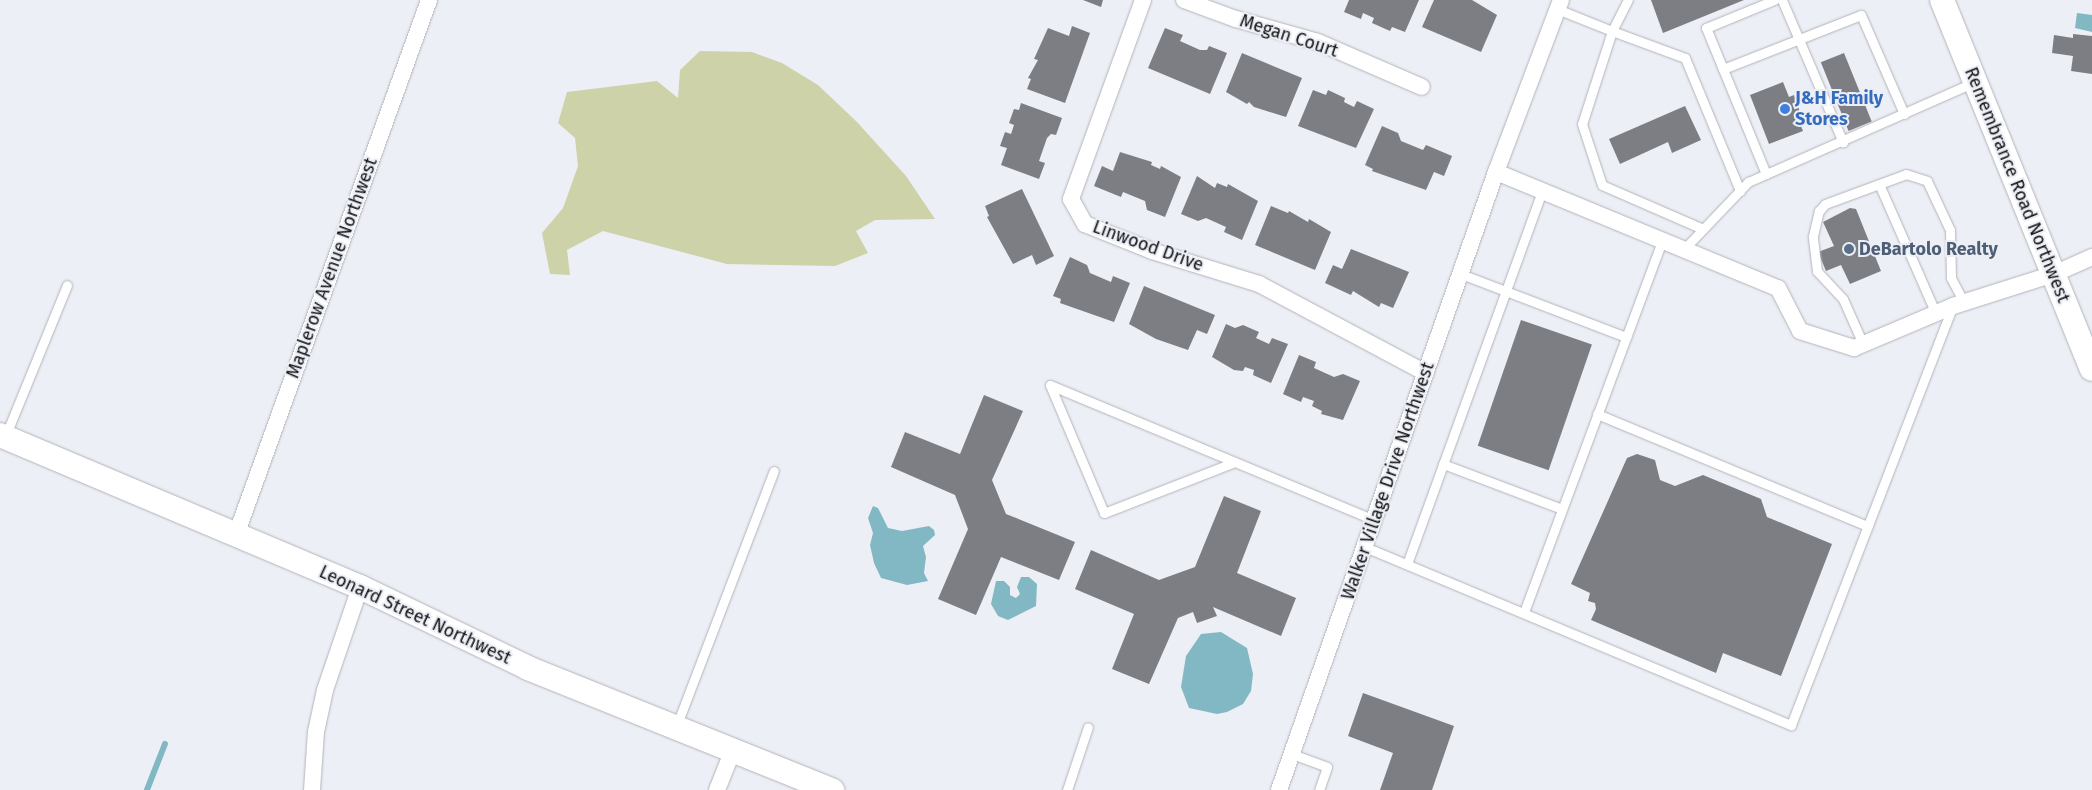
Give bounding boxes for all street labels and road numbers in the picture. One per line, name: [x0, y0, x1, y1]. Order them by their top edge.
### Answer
street label: Megan Court: [1237, 10, 1341, 62]
street label: Remembrance Road Northwest: [1960, 64, 2074, 306]
street label: Maplerow Avenue Northwest: [282, 155, 382, 381]
street label: Linwood Drive: [1090, 216, 1206, 276]
street label: Walker Village Drive Northwest: [1337, 359, 1439, 603]
street label: Leonard Street Northwest: [316, 561, 514, 669]

